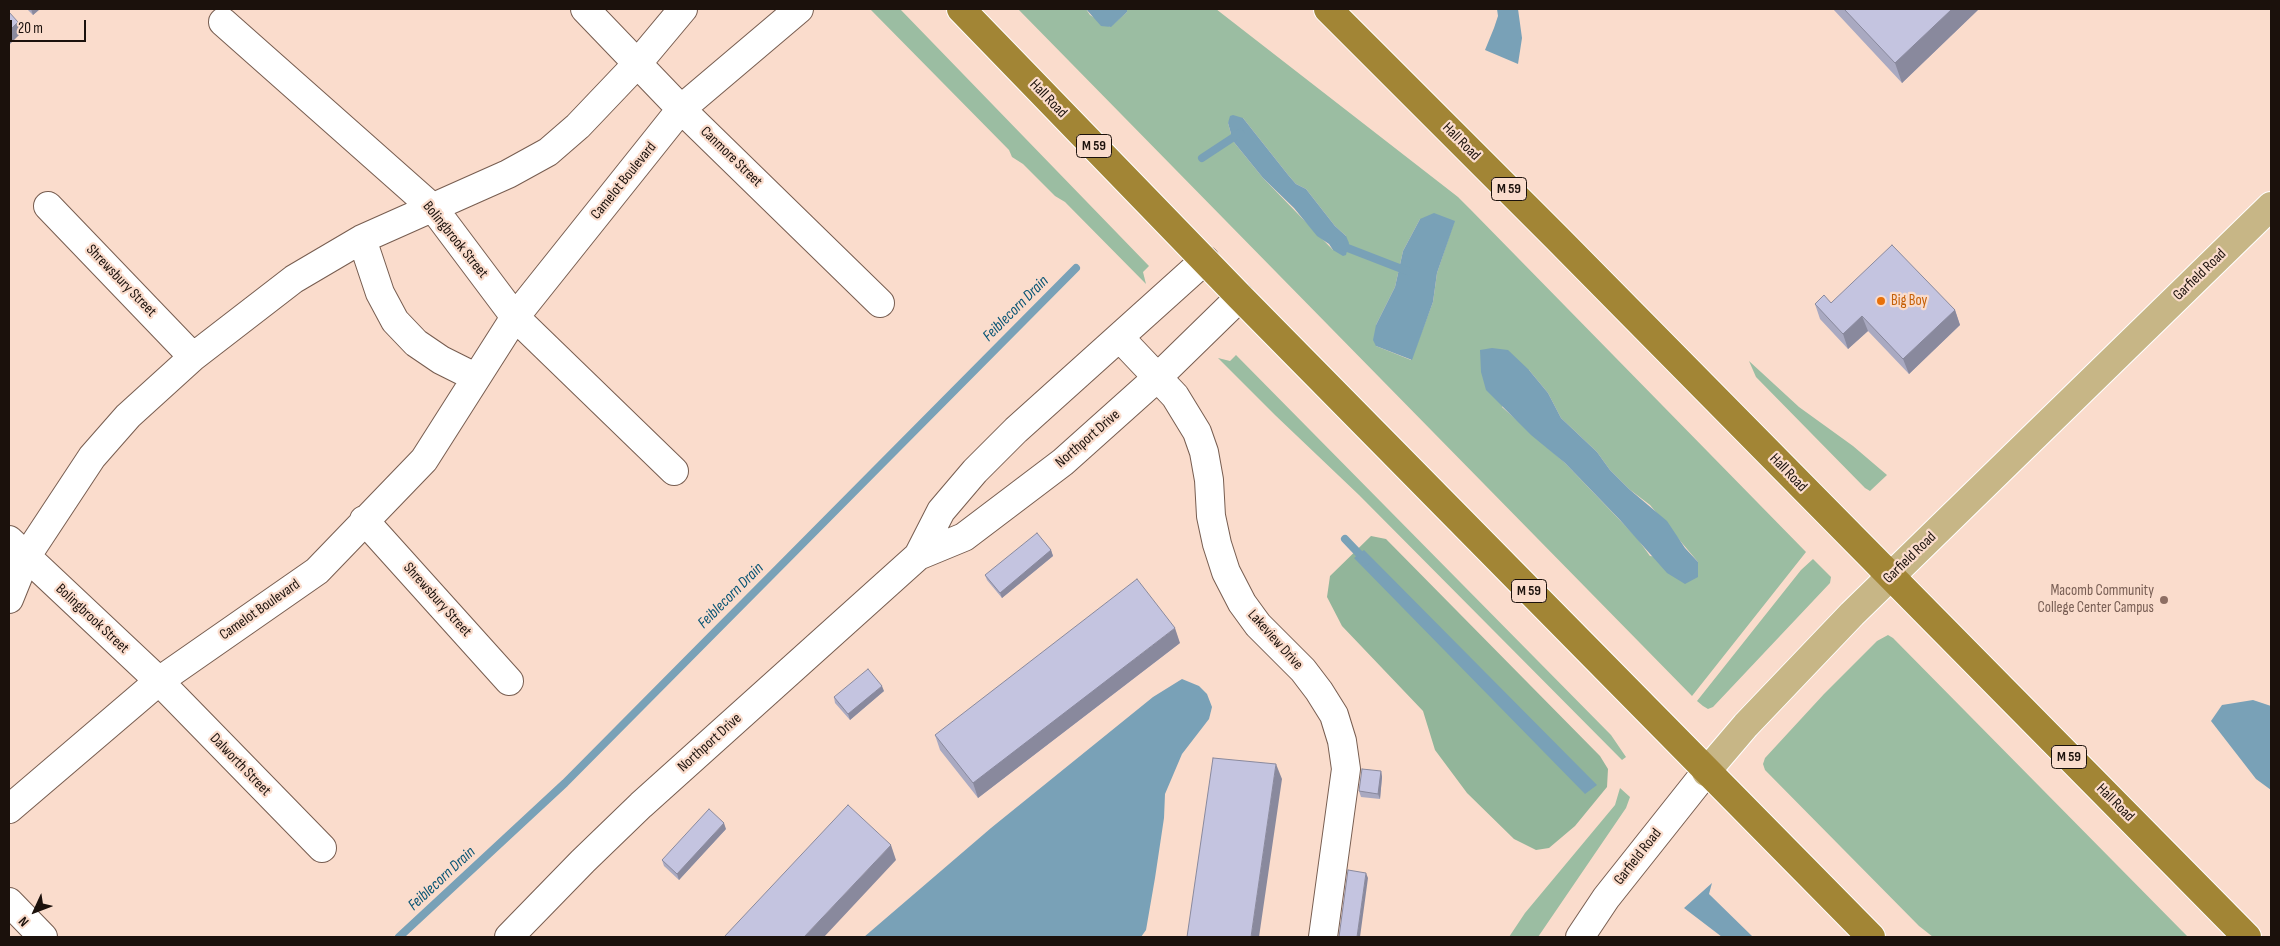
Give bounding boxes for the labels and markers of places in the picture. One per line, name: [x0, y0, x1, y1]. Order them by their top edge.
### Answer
place label: Big Boy: [1891, 292, 1927, 310]
marker: Big Boy: [1875, 295, 1887, 307]
place label: Macomb Community College Center Campus: [2038, 582, 2154, 617]
marker: Macomb Community College Center Campus: [2158, 594, 2170, 606]

